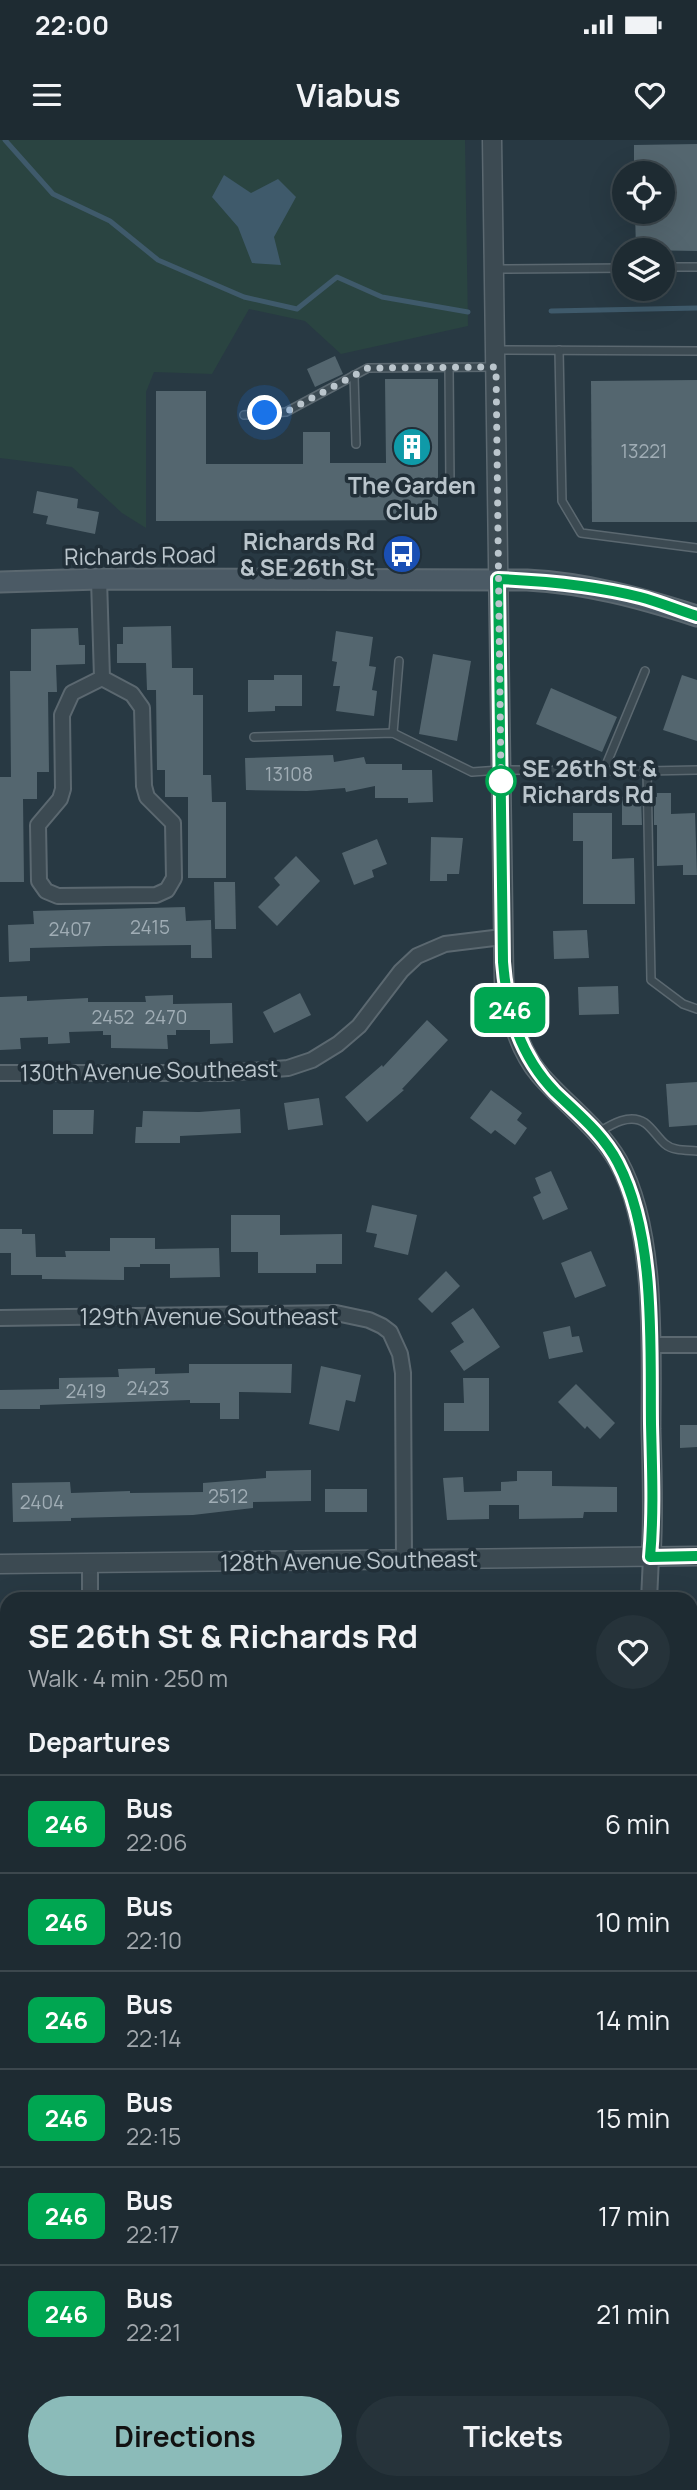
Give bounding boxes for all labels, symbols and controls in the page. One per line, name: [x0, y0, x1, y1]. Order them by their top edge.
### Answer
text: 22:00: [35, 7, 109, 43]
text: Viabus: [296, 73, 401, 117]
icon: menu: [28, 76, 66, 114]
icon: heart: [631, 76, 669, 114]
map controls: [612, 161, 675, 301]
button: locate: [612, 161, 675, 224]
button: layers: [612, 238, 675, 301]
your location: [247, 395, 282, 430]
building icon: The Garden Club: [391, 426, 433, 468]
house number: 13221: [621, 438, 668, 464]
place label: The Garden Club: [348, 469, 476, 527]
place label: Richards Rd & SE 26th St: [240, 525, 375, 583]
bus stop icon: Richards Rd & SE 26th St: [381, 533, 423, 575]
street label: Richards Road: [64, 538, 216, 572]
place label: SE 26th St & Richards Rd: [522, 752, 658, 810]
house number: 13108: [265, 761, 313, 787]
marker: SE 26th St & Richards Rd: [486, 766, 516, 796]
house number: 2415: [130, 914, 170, 940]
house number: 2407: [49, 916, 91, 942]
line badge: 246: [470, 987, 550, 1033]
text: 246: [488, 993, 532, 1026]
house number: 2452: [92, 1004, 134, 1030]
house number: 2470: [145, 1004, 187, 1030]
street label: 130th Avenue Southeast: [20, 1052, 278, 1088]
street label: 129th Avenue Southeast: [80, 1300, 338, 1332]
house number: 2423: [127, 1375, 170, 1401]
house number: 2419: [66, 1378, 106, 1404]
house number: 2512: [208, 1483, 248, 1509]
house number: 2404: [20, 1489, 64, 1515]
street label: 128th Avenue Southeast: [220, 1542, 478, 1578]
text: SE 26th St & Richards Rd: [28, 1613, 418, 1658]
button: heart: [596, 1615, 670, 1689]
text: Walk · 4 min · 250 m: [28, 1662, 228, 1694]
text: Departures: [28, 1724, 170, 1760]
text: Bus: [126, 1790, 173, 1826]
text: 6 min: [605, 1806, 670, 1842]
text: 246: [45, 1807, 88, 1840]
text: 22:06: [126, 1826, 187, 1858]
text: Bus: [126, 1888, 173, 1924]
text: 10 min: [595, 1904, 670, 1940]
text: 246: [45, 1905, 88, 1938]
text: 22:10: [126, 1924, 182, 1956]
text: Bus: [126, 1986, 173, 2022]
text: 14 min: [596, 2002, 670, 2038]
text: 246: [45, 2003, 88, 2036]
text: 22:14: [126, 2022, 182, 2054]
text: Bus: [126, 2084, 173, 2120]
text: 15 min: [596, 2100, 670, 2136]
text: 246: [45, 2101, 88, 2134]
text: 22:15: [126, 2120, 181, 2152]
text: Bus: [126, 2182, 173, 2218]
text: 17 min: [598, 2198, 670, 2234]
text: 246: [45, 2199, 88, 2232]
text: 22:17: [126, 2218, 180, 2250]
text: Bus: [126, 2280, 173, 2316]
text: 21 min: [596, 2296, 670, 2332]
text: 246: [45, 2297, 88, 2330]
text: 22:21: [126, 2316, 181, 2348]
button: Directions: [28, 2396, 342, 2476]
button: Tickets: [356, 2396, 670, 2476]

